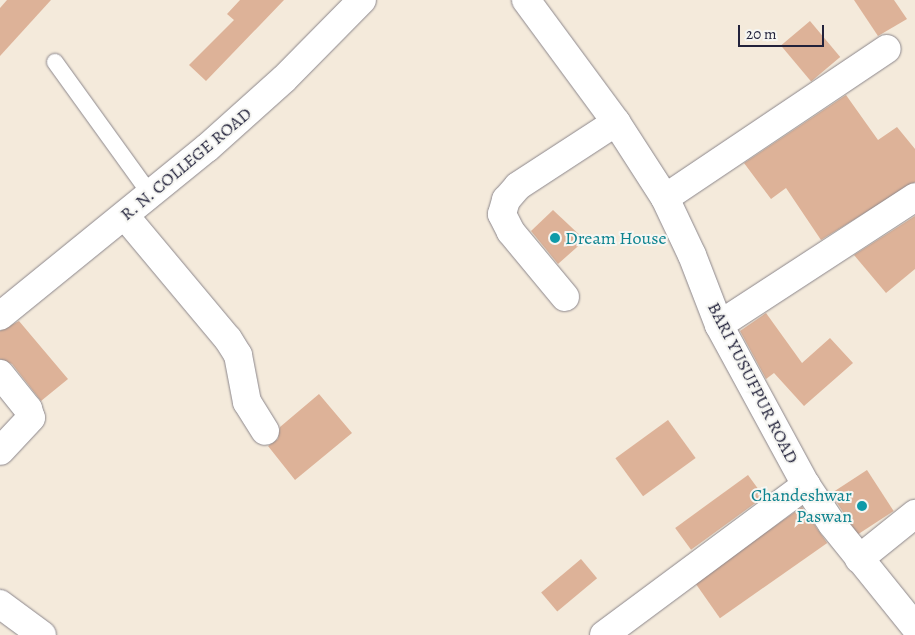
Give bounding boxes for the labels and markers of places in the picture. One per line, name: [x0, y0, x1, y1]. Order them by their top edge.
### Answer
place label: Dream House: [565, 227, 667, 249]
marker: Dream House: [549, 232, 561, 244]
place label: Chandeshwar Paswan: [751, 485, 852, 528]
marker: Chandeshwar Paswan: [856, 500, 868, 512]

